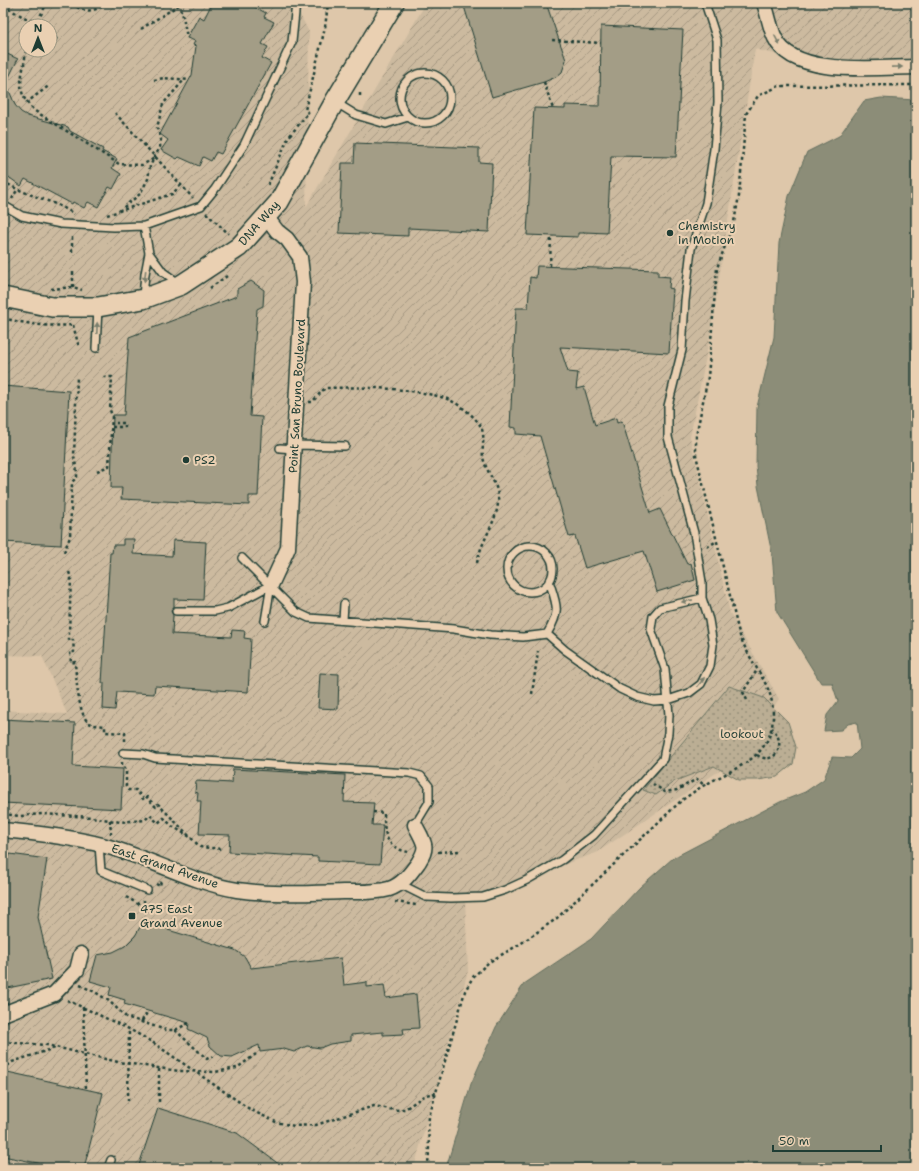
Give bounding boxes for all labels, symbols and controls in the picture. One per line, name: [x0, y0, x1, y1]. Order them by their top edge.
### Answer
north arrow: [18, 18, 58, 58]
text: N: [34, 21, 43, 36]
one-way arrow: [774, 34, 780, 46]
one-way arrow: [891, 64, 904, 70]
street label: DNA Way: [235, 197, 283, 249]
place label: Chemistry in Motion: [678, 218, 736, 248]
marker: Chemistry in Motion: [665, 228, 675, 238]
one-way arrow: [142, 270, 148, 282]
street label: Point San Bruno Boulevard: [285, 318, 309, 474]
one-way arrow: [93, 322, 100, 334]
place label: PS2: [194, 452, 216, 468]
marker: PS2: [181, 455, 191, 465]
one-way arrow: [681, 598, 694, 604]
one-way arrow: [697, 676, 705, 687]
park label: lookout: [720, 726, 764, 742]
street label: East Grand Avenue: [109, 840, 221, 892]
place label: 475 East Grand Avenue: [140, 901, 223, 931]
marker: 475 East Grand Avenue: [127, 911, 137, 921]
scale bar: [773, 1127, 881, 1153]
text: 50 m: [779, 1133, 809, 1149]

